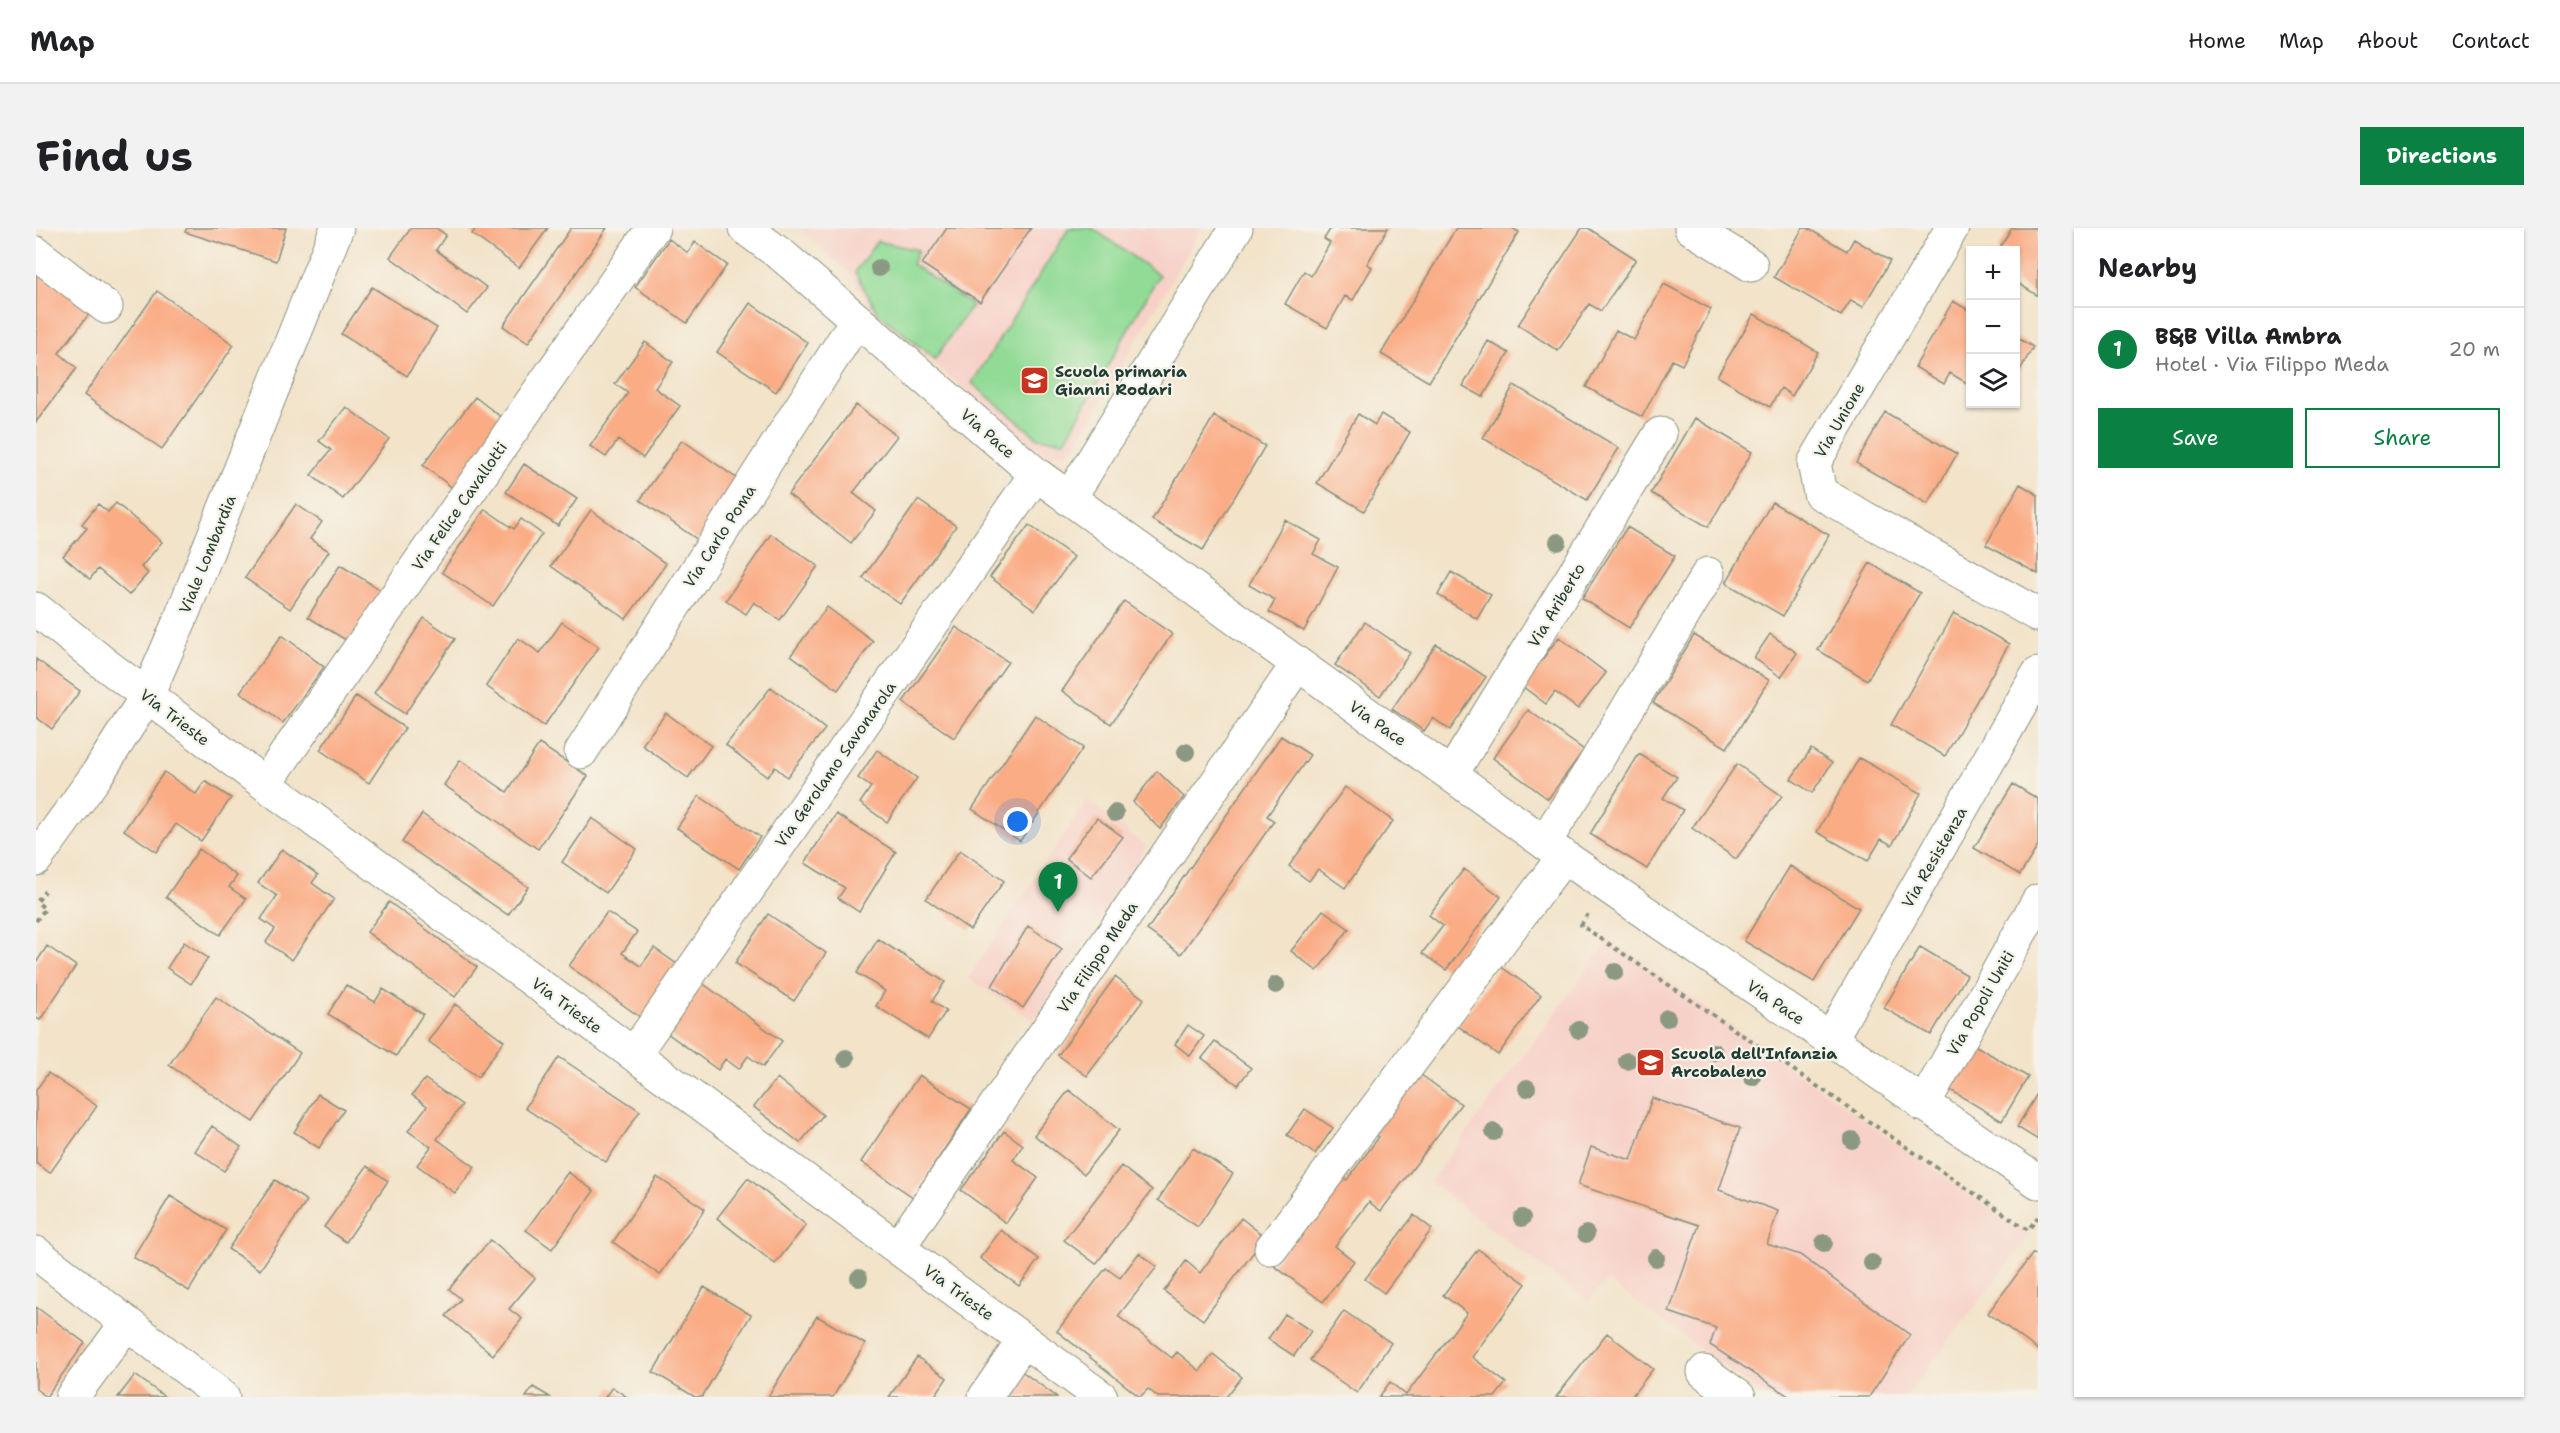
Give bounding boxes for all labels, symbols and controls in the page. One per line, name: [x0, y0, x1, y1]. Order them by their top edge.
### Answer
text: Map: [30, 22, 95, 60]
text: Home: [2188, 27, 2246, 55]
text: Map: [2279, 27, 2324, 55]
text: About: [2357, 27, 2418, 55]
text: Contact: [2451, 27, 2530, 55]
button: Directions: [2360, 127, 2524, 185]
text: Find us: [36, 128, 193, 184]
map controls: [1966, 246, 2020, 408]
button: +: [1966, 246, 2020, 300]
text: Nearby: [2098, 250, 2197, 285]
button: −: [1966, 300, 2020, 354]
text: B&B Villa Ambra: [2155, 322, 2341, 351]
text: 1: [2113, 336, 2122, 362]
text: 20 m: [2449, 336, 2500, 362]
text: Hotel · Via Filippo Meda: [2155, 351, 2389, 377]
button: layers: [1966, 354, 2020, 408]
place label: Scuola primaria Gianni Rodari: [1055, 361, 1187, 400]
school or university icon: Scuola primaria Gianni Rodari: [1018, 364, 1050, 396]
street label: Via Unione: [1809, 379, 1869, 462]
street label: Via Pace: [956, 404, 1019, 463]
button: Save: [2098, 408, 2293, 468]
button: Share: [2305, 408, 2500, 468]
street label: Via Felice Cavallotti: [407, 438, 512, 575]
street label: Via Carlo Poma: [678, 481, 761, 592]
street label: Viale Lombardia: [174, 492, 241, 617]
street label: Via Ariberto: [1523, 559, 1590, 651]
street label: Via Gerolamo Savonarola: [770, 677, 901, 851]
street label: Via Trieste: [136, 684, 214, 751]
street label: Via Pace: [1345, 696, 1411, 751]
street label: Via Resistenza: [1897, 803, 1972, 912]
your location: [1003, 807, 1032, 836]
pin: 1: [1038, 862, 1078, 912]
street label: Via Filippo Meda: [1052, 897, 1143, 1017]
street label: Via Popoli Uniti: [1942, 947, 2019, 1060]
street label: Via Trieste: [527, 973, 606, 1038]
street label: Via Pace: [1743, 975, 1809, 1029]
place label: Scuola dell'Infanzia Arcobaleno: [1671, 1043, 1837, 1082]
school or university icon: Scuola dell'Infanzia Arcobaleno: [1634, 1046, 1666, 1078]
street label: Via Trieste: [919, 1260, 998, 1325]

